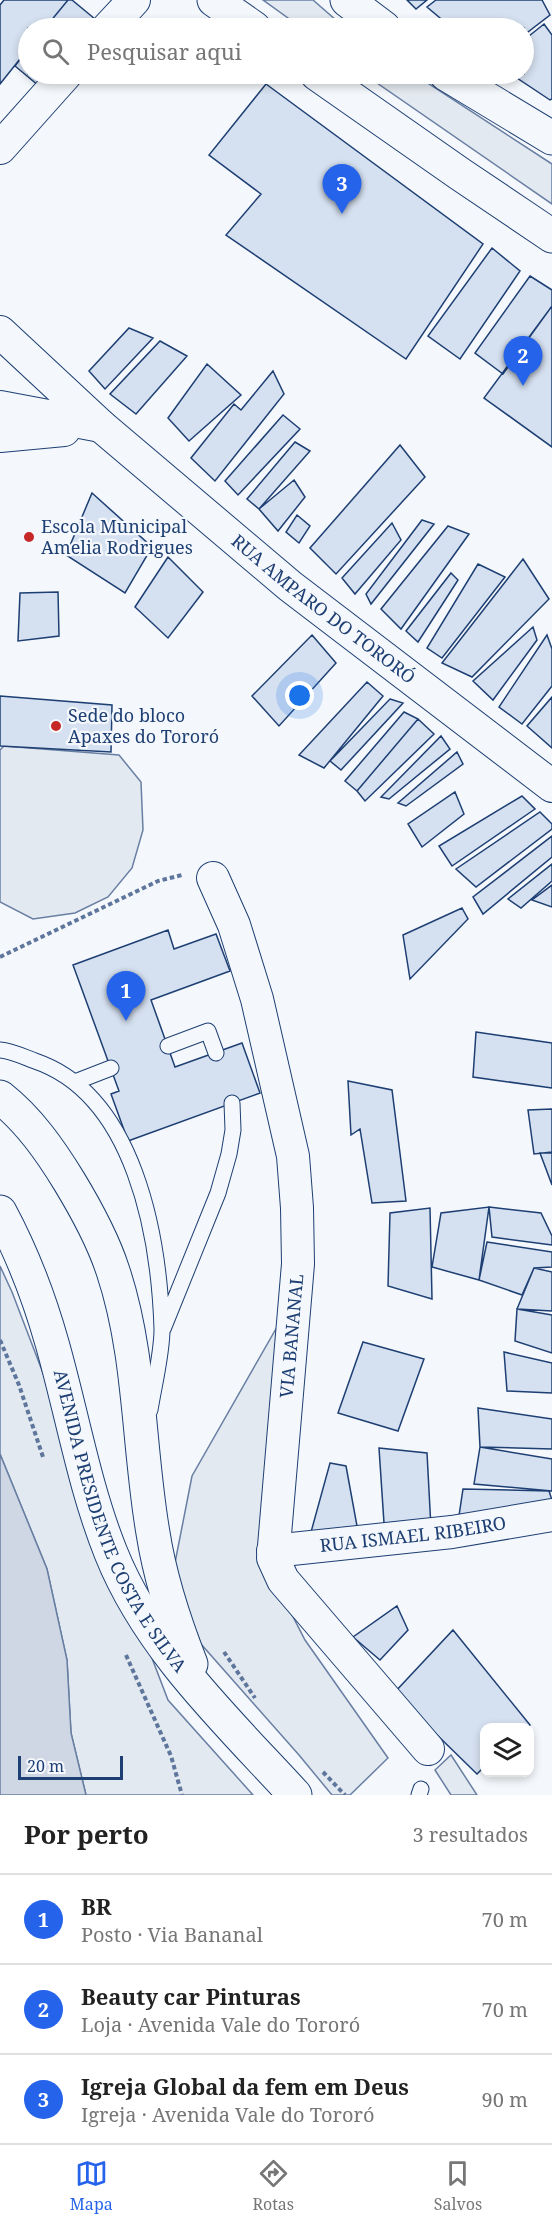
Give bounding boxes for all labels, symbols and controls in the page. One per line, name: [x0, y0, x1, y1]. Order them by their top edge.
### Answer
search box: [18, 18, 534, 84]
icon: search: [39, 35, 72, 68]
text: Pesquisar aqui: [87, 36, 242, 66]
pin: 3: [322, 164, 362, 214]
pin: 2: [504, 336, 542, 386]
place label: Escola Municipal Amelia Rodrigues: [41, 514, 193, 559]
street label: RUA AMPARO DO TORORÓ: [227, 528, 421, 688]
marker: Escola Municipal Amelia Rodrigues: [22, 530, 36, 544]
your location: [285, 681, 314, 710]
place label: Sede do bloco Apaxes do Tororó: [68, 703, 219, 748]
marker: Sede do bloco Apaxes do Tororó: [49, 719, 63, 733]
pin: 1: [106, 972, 146, 1021]
street label: VIA BANANAL: [274, 1273, 308, 1399]
street label: AVENIDA PRESIDENTE COSTA E SILVA: [49, 1367, 192, 1677]
street label: RUA ISMAEL RIBEIRO: [319, 1510, 508, 1557]
map controls: [480, 1723, 534, 1777]
button: layers: [480, 1723, 534, 1777]
scale bar: [18, 1753, 123, 1780]
text: 20 m: [27, 1755, 64, 1777]
text: Por perto: [24, 1816, 149, 1852]
text: 3 resultados: [412, 1821, 528, 1848]
text: BR: [81, 1891, 111, 1921]
text: 1: [38, 1906, 49, 1933]
text: 70 m: [482, 1906, 528, 1933]
text: Posto · Via Bananal: [81, 1921, 263, 1948]
text: Beauty car Pinturas: [81, 1981, 301, 2011]
text: 2: [38, 1996, 49, 2023]
text: 70 m: [482, 1996, 528, 2023]
text: Loja · Avenida Vale do Tororó: [81, 2011, 360, 2038]
text: Igreja Global da fem em Deus: [81, 2071, 409, 2101]
text: 3: [38, 2086, 49, 2113]
text: 90 m: [482, 2086, 528, 2113]
text: Igreja · Avenida Vale do Tororó: [81, 2101, 375, 2128]
tab: Mapa: [70, 2157, 113, 2215]
tab: Rotas: [252, 2157, 294, 2215]
tab: Salvos: [434, 2157, 482, 2215]

